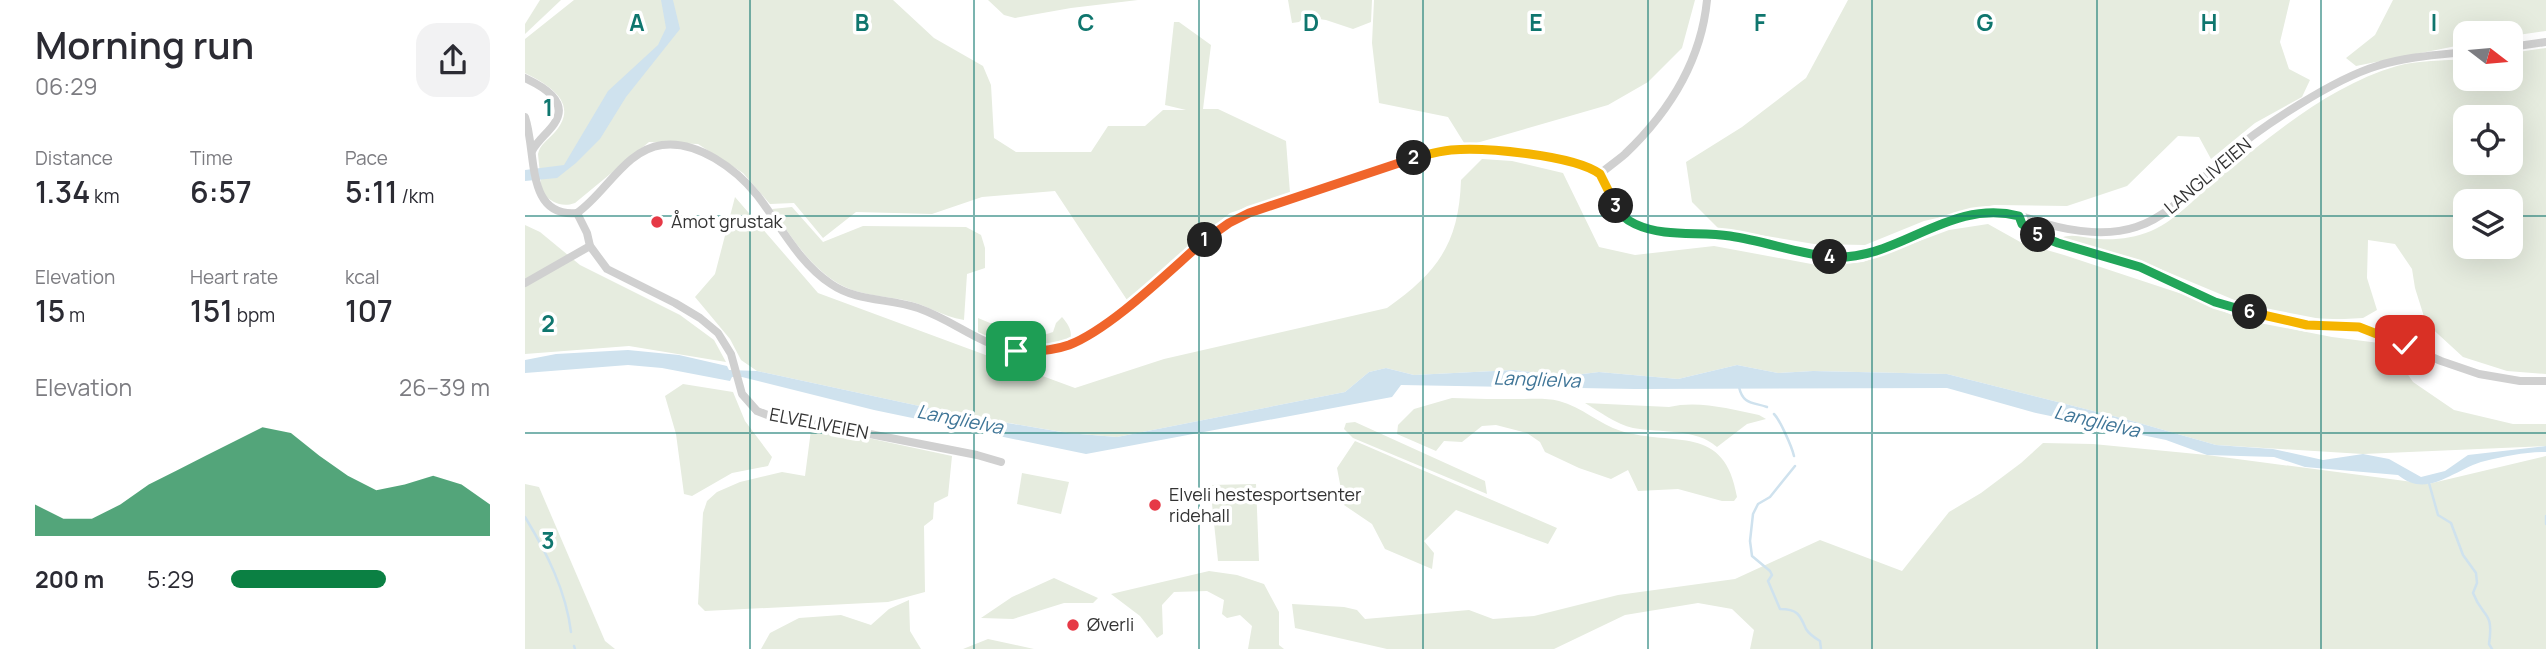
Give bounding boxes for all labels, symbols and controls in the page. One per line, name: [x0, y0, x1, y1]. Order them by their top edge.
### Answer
text: A: [629, 6, 645, 38]
text: B: [855, 6, 869, 38]
text: C: [1078, 6, 1095, 38]
text: D: [1303, 6, 1319, 38]
text: E: [1529, 6, 1543, 38]
text: F: [1754, 6, 1766, 38]
text: G: [1977, 6, 1994, 38]
text: H: [2201, 6, 2217, 38]
text: I: [2431, 6, 2437, 38]
text: Morning run: [35, 18, 254, 70]
north arrow: [2453, 21, 2523, 91]
map controls: [2453, 21, 2523, 259]
button: share: [416, 23, 490, 97]
text: 06:29: [35, 70, 98, 102]
text: 1: [543, 91, 553, 123]
button: locate: [2453, 105, 2523, 175]
street label: LANGLIVEIEN: [2159, 132, 2256, 219]
pin: 2: [1397, 140, 1431, 176]
text: 2: [1408, 144, 1419, 170]
text: Distance: [35, 145, 113, 171]
text: Time: [190, 145, 233, 171]
text: Pace: [345, 145, 388, 171]
text: 1.34: [35, 171, 90, 212]
text: 6:57: [190, 171, 252, 212]
text: 5:11: [345, 171, 398, 212]
text: km: [90, 183, 120, 209]
text: /km: [398, 183, 434, 209]
pin: 3: [1599, 188, 1633, 224]
button: layers: [2453, 189, 2523, 259]
text: 3: [1610, 192, 1621, 218]
place label: Åmot grustak: [671, 209, 784, 233]
marker: Åmot grustak: [649, 214, 665, 230]
pin: 5: [2021, 218, 2055, 252]
text: 5: [2032, 221, 2043, 247]
pin: 1: [1187, 222, 1223, 258]
text: 1: [1200, 226, 1209, 252]
pin: 4: [1813, 240, 1847, 274]
text: 4: [1824, 243, 1835, 269]
text: Elevation: [35, 264, 115, 290]
text: Heart rate: [190, 264, 278, 290]
text: kcal: [345, 264, 380, 290]
text: 15: [35, 290, 65, 331]
text: 151: [190, 290, 233, 331]
text: 107: [345, 290, 393, 331]
pin: 6: [2233, 294, 2267, 330]
text: 6: [2244, 298, 2255, 324]
text: m: [65, 302, 85, 328]
text: bpm: [233, 302, 275, 328]
text: 2: [541, 307, 555, 339]
pin: [2375, 315, 2435, 375]
pin: [986, 321, 1046, 381]
icon: check: [2386, 326, 2424, 364]
icon: arrive: [997, 332, 1035, 370]
water label: Langlielva: [1493, 364, 1582, 394]
text: Elevation: [35, 371, 132, 403]
text: 26–39 m: [399, 371, 490, 403]
water label: Langlielva: [915, 398, 1007, 440]
water label: Langlielva: [2052, 399, 2144, 444]
street label: ELVELIVEIEN: [768, 402, 871, 444]
place label: Elveli hestesportsenter ridehall: [1169, 482, 1362, 527]
marker: Elveli hestesportsenter ridehall: [1147, 497, 1163, 513]
text: 3: [541, 524, 555, 556]
text: 200 m: [35, 563, 104, 595]
text: 5:29: [147, 563, 195, 595]
place label: Øverli: [1087, 612, 1134, 636]
marker: Øverli: [1065, 617, 1081, 633]

